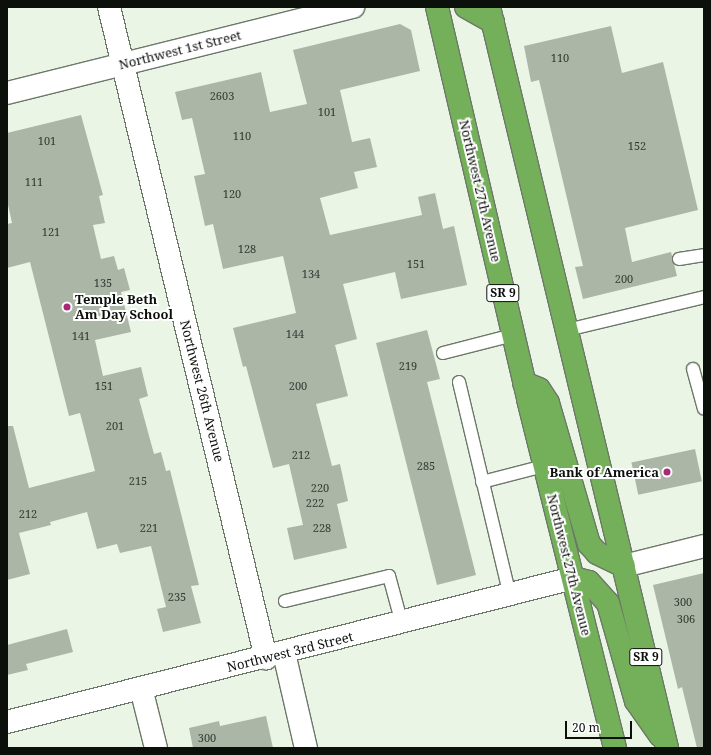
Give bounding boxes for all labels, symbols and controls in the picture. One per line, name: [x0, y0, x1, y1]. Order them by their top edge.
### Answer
street label: Northwest 1st Street: [117, 27, 243, 73]
house number: 110: [551, 51, 569, 65]
house number: 2603: [210, 89, 234, 103]
house number: 101: [318, 105, 336, 119]
street label: Northwest 27th Avenue: [456, 118, 504, 264]
house number: 110: [233, 129, 251, 143]
house number: 101: [38, 134, 56, 148]
house number: 152: [628, 139, 646, 153]
house number: 111: [25, 175, 43, 189]
house number: 120: [223, 187, 241, 201]
house number: 121: [42, 225, 60, 239]
house number: 128: [238, 242, 256, 256]
house number: 151: [407, 257, 425, 271]
house number: 134: [302, 267, 320, 281]
house number: 200: [615, 272, 633, 286]
house number: 135: [94, 276, 112, 290]
road number: SR 9: [486, 283, 520, 303]
place label: Temple Beth Am Day School: [75, 292, 173, 323]
marker: Temple Beth Am Day School: [62, 302, 72, 312]
street label: Northwest 26th Avenue: [177, 318, 227, 464]
house number: 144: [286, 327, 304, 341]
house number: 141: [72, 329, 90, 343]
house number: 219: [399, 359, 417, 373]
house number: 151: [95, 379, 113, 393]
house number: 200: [289, 379, 307, 393]
house number: 201: [106, 419, 124, 433]
house number: 212: [292, 448, 310, 462]
house number: 285: [417, 459, 435, 473]
place label: Bank of America: [549, 464, 659, 480]
marker: Bank of America: [662, 467, 672, 477]
house number: 215: [129, 474, 147, 488]
house number: 220: [311, 481, 329, 495]
street label: Northwest 27th Avenue: [544, 492, 594, 638]
house number: 222: [306, 496, 324, 510]
house number: 212: [19, 507, 37, 521]
house number: 221: [140, 521, 158, 535]
house number: 228: [313, 521, 331, 535]
house number: 235: [168, 590, 186, 604]
house number: 300: [674, 595, 692, 609]
house number: 306: [677, 612, 695, 626]
street label: Northwest 3rd Street: [225, 629, 355, 675]
road number: SR 9: [629, 647, 663, 667]
scale bar: [567, 713, 634, 739]
text: 20 m: [572, 719, 600, 736]
house number: 300: [198, 731, 216, 745]

